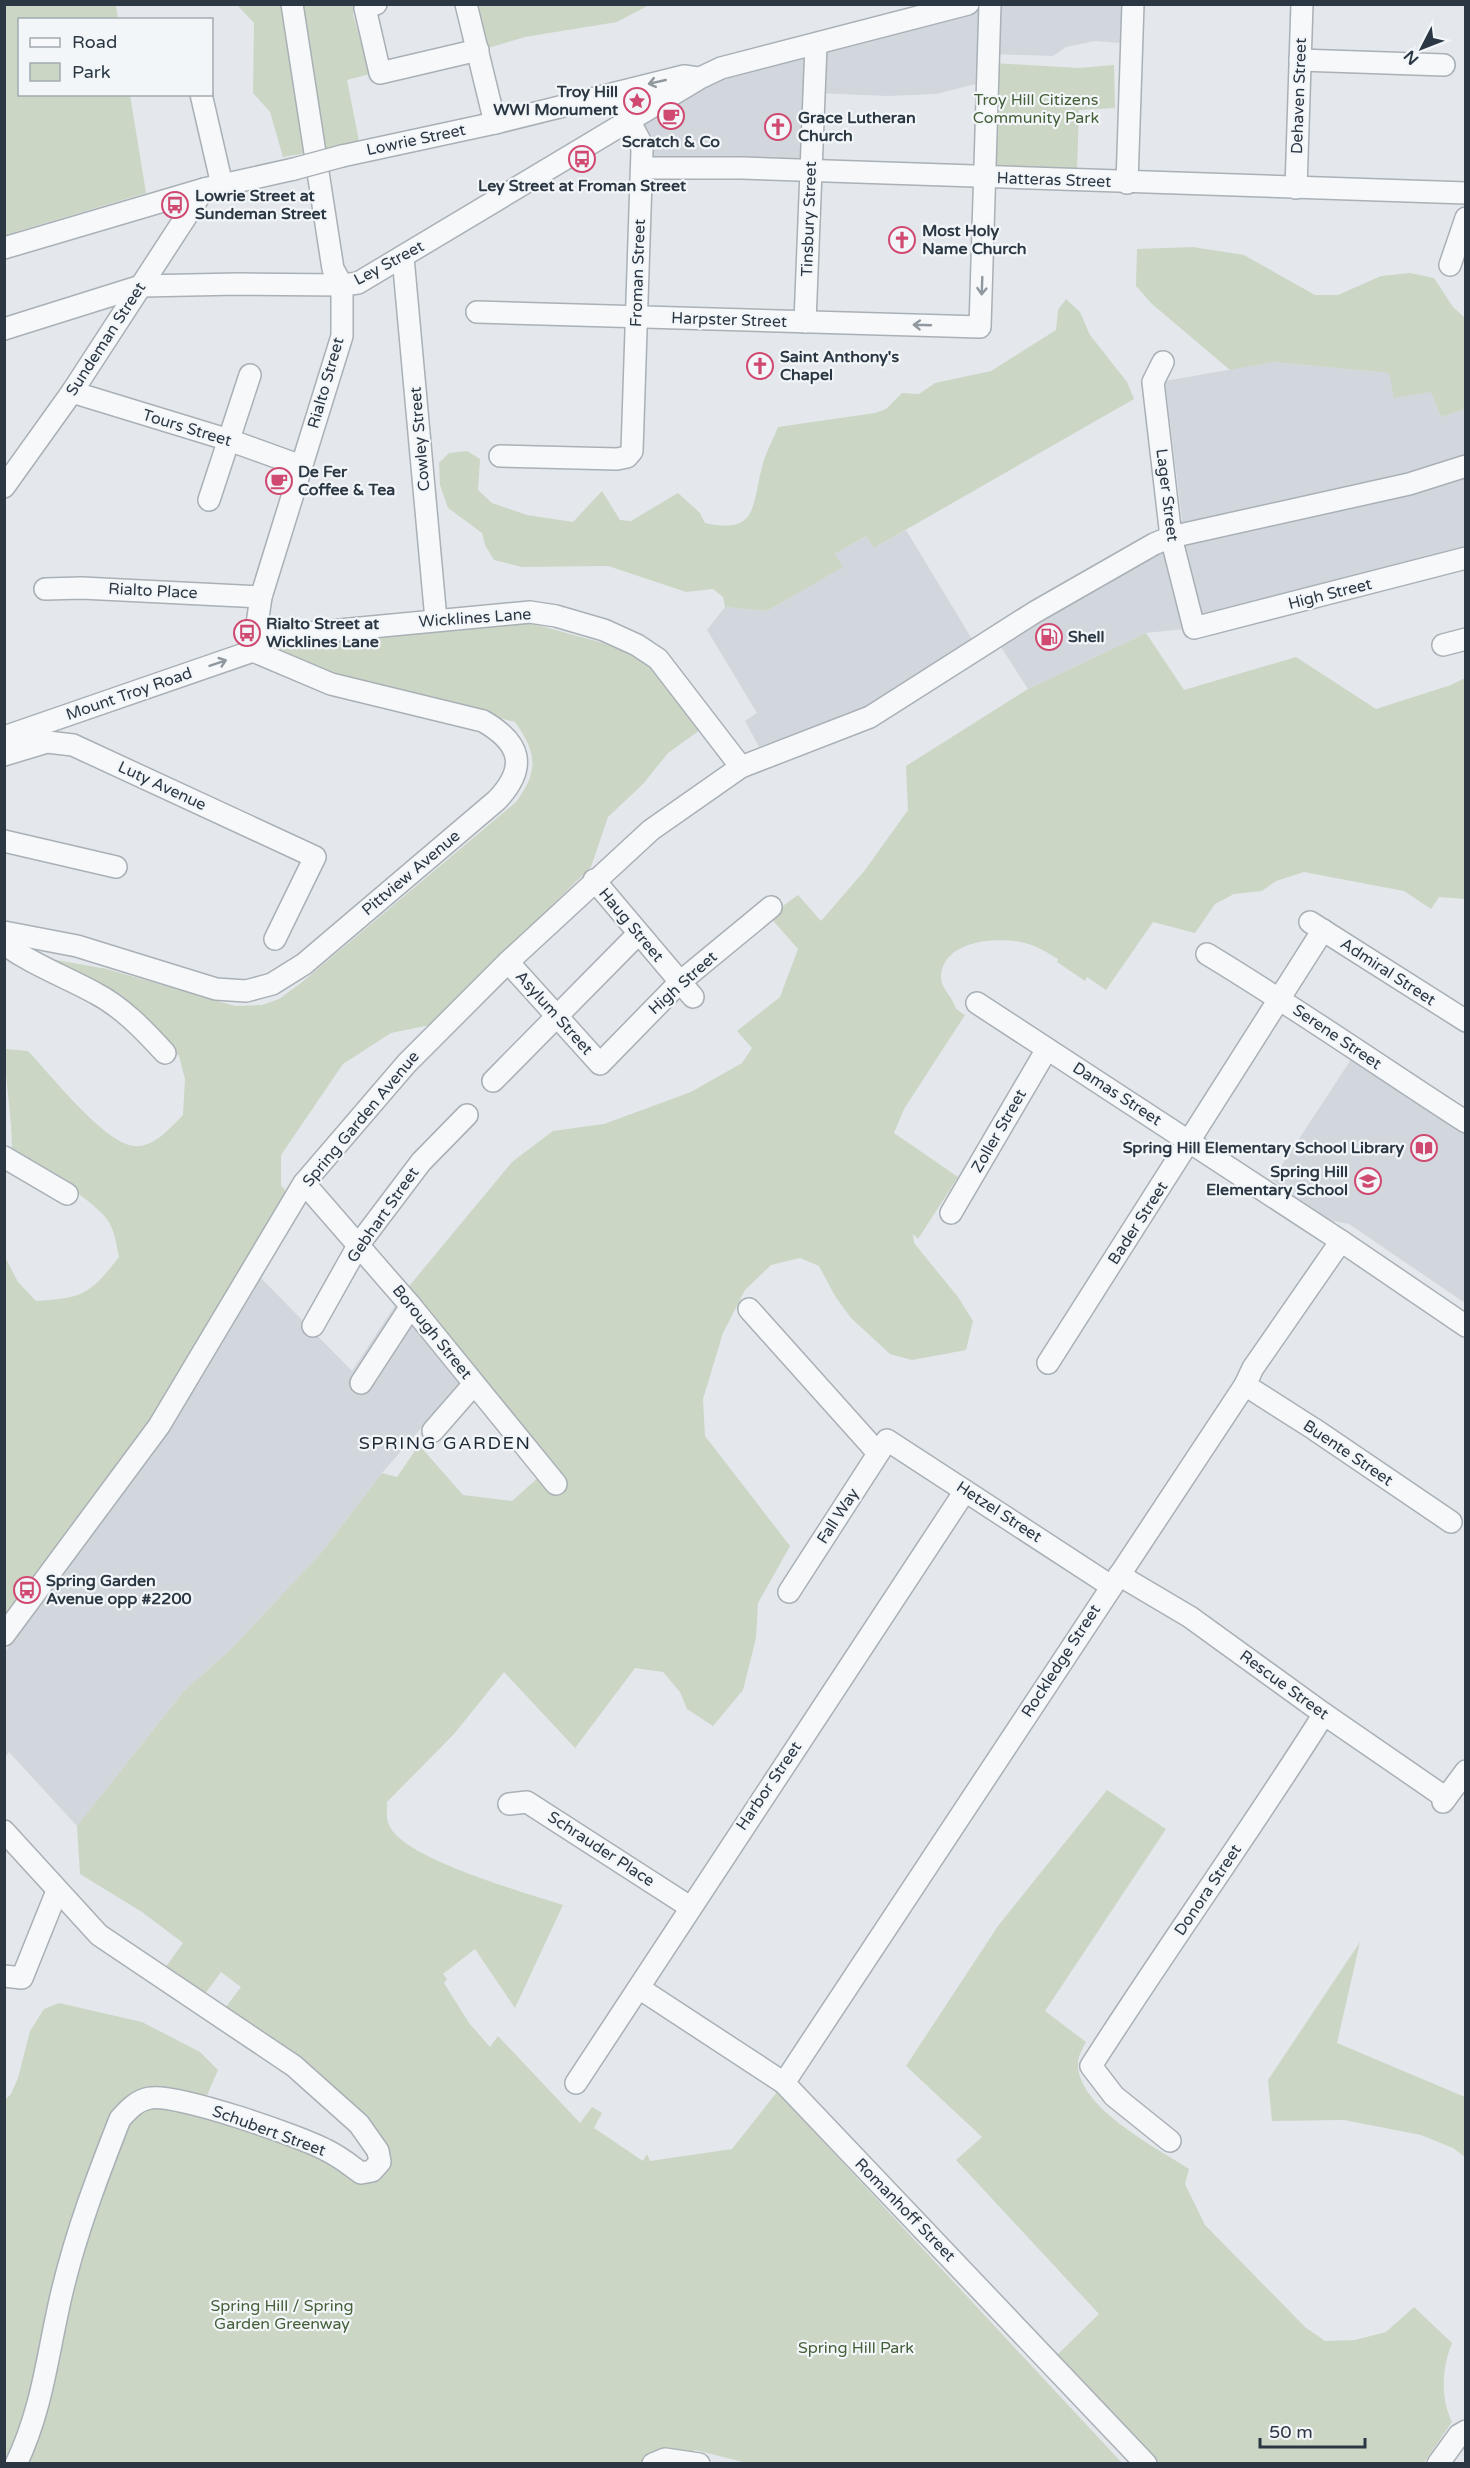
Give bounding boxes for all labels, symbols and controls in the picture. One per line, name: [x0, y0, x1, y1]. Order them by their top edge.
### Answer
legend: [18, 18, 213, 96]
north arrow: [1392, 18, 1452, 78]
text: Road: [72, 31, 117, 53]
street label: Dehaven Street: [1287, 37, 1311, 155]
text: N: [1400, 46, 1423, 69]
text: Park: [72, 61, 111, 83]
one-way arrow: [648, 77, 667, 88]
place label: Troy Hill WWI Monument: [493, 82, 619, 120]
place icon: Troy Hill WWI Monument: [622, 86, 652, 116]
park label: Troy Hill Citizens Community Park: [973, 90, 1099, 128]
cafe icon: Scratch & Co: [656, 101, 686, 131]
place label: Grace Lutheran Church: [798, 108, 916, 146]
church icon: Grace Lutheran Church: [763, 112, 793, 142]
street label: Lowrie Street: [365, 120, 467, 160]
place label: Scratch & Co: [622, 132, 720, 152]
bus stop icon: Ley Street at Froman Street: [567, 144, 597, 174]
street label: Tinsbury Street: [797, 161, 821, 277]
street label: Hatteras Street: [996, 168, 1112, 192]
place label: Ley Street at Froman Street: [478, 176, 687, 196]
place label: Lowrie Street at Sundeman Street: [195, 186, 328, 224]
bus stop icon: Lowrie Street at Sundeman Street: [160, 190, 190, 220]
street label: Froman Street: [626, 219, 650, 327]
place label: Most Holy Name Church: [922, 221, 1026, 259]
church icon: Most Holy Name Church: [887, 225, 917, 255]
street label: Ley Street: [350, 236, 428, 290]
one-way arrow: [976, 276, 987, 296]
street label: Sundeman Street: [62, 278, 150, 400]
street label: Harpster Street: [671, 308, 787, 332]
one-way arrow: [912, 319, 932, 331]
street label: Rialto Street: [303, 335, 349, 431]
place label: Saint Anthony's Chapel: [780, 347, 899, 385]
church icon: Saint Anthony's Chapel: [745, 351, 775, 381]
street label: Cowley Street: [405, 386, 435, 492]
street label: Tours Street: [140, 405, 234, 451]
street label: Lager Street: [1151, 447, 1183, 543]
place label: De Fer Coffee & Tea: [298, 462, 395, 500]
cafe icon: De Fer Coffee & Tea: [264, 466, 294, 496]
street label: High Street: [1286, 574, 1374, 614]
street label: Rialto Place: [108, 579, 198, 603]
street label: Wicklines Lane: [418, 604, 532, 632]
place label: Rialto Street at Wicklines Lane: [266, 614, 380, 652]
bus stop icon: Rialto Street at Wicklines Lane: [232, 618, 262, 648]
fuel station icon: Shell: [1034, 622, 1064, 652]
place label: Shell: [1068, 627, 1105, 647]
one-way arrow: [208, 656, 227, 667]
street label: Mount Troy Road: [63, 663, 195, 725]
street label: Luty Avenue: [115, 757, 209, 815]
street label: Pittview Avenue: [358, 826, 464, 920]
street label: Haug Street: [594, 884, 668, 966]
street label: Admiral Street: [1337, 934, 1439, 1010]
street label: High Street: [644, 947, 722, 1019]
street label: Asylum Street: [511, 967, 597, 1059]
street label: Serene Street: [1289, 1000, 1385, 1074]
street label: Spring Garden Avenue: [298, 1047, 424, 1191]
street label: Damas Street: [1069, 1058, 1165, 1130]
street label: Zoller Street: [967, 1086, 1031, 1176]
library icon: Spring Hill Elementary School Library: [1409, 1133, 1439, 1163]
place label: Spring Hill Elementary School Library: [1123, 1138, 1404, 1158]
place label: Spring Hill Elementary School: [1206, 1162, 1348, 1200]
street label: Gebhart Street: [343, 1163, 423, 1267]
school or university icon: Spring Hill Elementary School: [1353, 1166, 1383, 1196]
street label: Bader Street: [1104, 1178, 1172, 1268]
street label: Borough Street: [388, 1281, 476, 1383]
street label: Buente Street: [1299, 1416, 1397, 1490]
district label: SPRING GARDEN: [359, 1432, 531, 1454]
street label: Hetzel Street: [952, 1477, 1046, 1547]
street label: Fall Way: [813, 1484, 864, 1548]
place label: Spring Garden Avenue opp #2200: [46, 1571, 192, 1609]
bus stop icon: Spring Garden Avenue opp #2200: [12, 1575, 42, 1605]
street label: Rockledge Street: [1017, 1601, 1105, 1721]
street label: Rescue Street: [1236, 1646, 1332, 1724]
street label: Harbor Street: [732, 1738, 806, 1834]
street label: Schrauder Place: [544, 1807, 658, 1891]
street label: Donora Street: [1170, 1841, 1246, 1939]
street label: Schubert Street: [210, 2101, 328, 2161]
street label: Romanhoff Street: [850, 2154, 960, 2266]
park label: Spring Hill / Spring Garden Greenway: [211, 2296, 354, 2334]
park label: Spring Hill Park: [798, 2338, 914, 2358]
scale bar: [1260, 2411, 1365, 2449]
text: 50 m: [1269, 2421, 1313, 2443]

